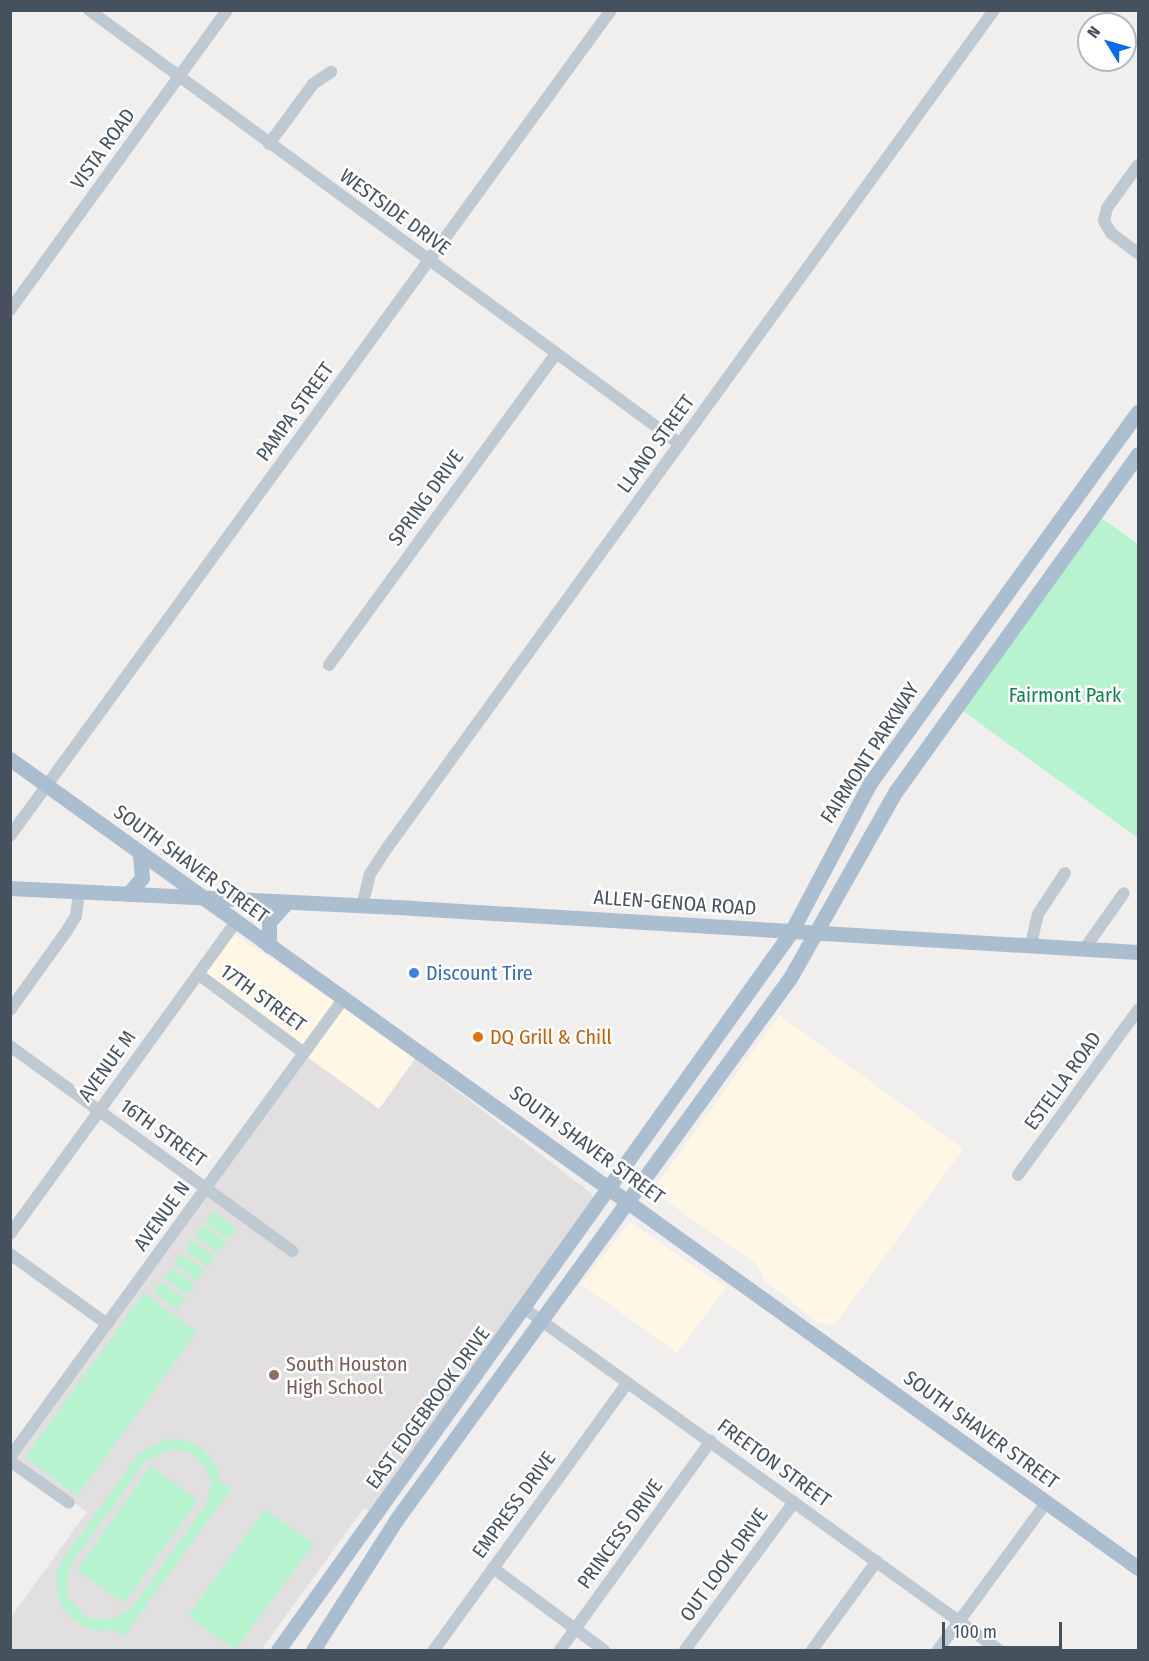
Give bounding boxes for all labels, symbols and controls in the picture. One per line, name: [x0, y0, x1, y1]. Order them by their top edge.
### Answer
north arrow: [1077, 12, 1137, 72]
text: N: [1083, 23, 1104, 42]
street label: VISTA ROAD: [66, 104, 140, 194]
street label: WESTSIDE DRIVE: [335, 164, 455, 260]
street label: PAMPA STREET: [251, 358, 339, 466]
street label: LLANO STREET: [612, 390, 700, 498]
street label: SPRING DRIVE: [383, 446, 469, 550]
street label: FAIRMONT PARKWAY: [816, 678, 924, 828]
park label: Fairmont Park: [1009, 683, 1121, 707]
street label: SOUTH SHAVER STREET: [109, 800, 273, 928]
street label: ALLEN-GENOA ROAD: [593, 885, 757, 921]
street label: 17TH STREET: [216, 959, 310, 1037]
place label: Discount Tire: [426, 961, 533, 985]
marker: Discount Tire: [407, 966, 421, 980]
place label: DQ Grill & Chill: [490, 1025, 612, 1049]
street label: AVENUE M: [73, 1026, 141, 1106]
street label: ESTELLA ROAD: [1019, 1027, 1107, 1135]
marker: DQ Grill & Chill: [471, 1030, 485, 1044]
street label: SOUTH SHAVER STREET: [505, 1081, 669, 1209]
street label: 16TH STREET: [115, 1094, 211, 1172]
street label: AVENUE N: [129, 1177, 195, 1255]
street label: EAST EDGEBROOK DRIVE: [361, 1322, 495, 1494]
place label: South Houston High School: [286, 1352, 408, 1399]
street label: SOUTH SHAVER STREET: [899, 1366, 1063, 1494]
marker: South Houston High School: [267, 1368, 281, 1382]
street label: FREETON STREET: [713, 1414, 835, 1512]
street label: EMPRESS DRIVE: [467, 1447, 561, 1563]
street label: PRINCESS DRIVE: [572, 1474, 668, 1594]
street label: OUT LOOK DRIVE: [675, 1504, 773, 1626]
scale bar: [945, 1610, 1065, 1648]
text: 100 m: [953, 1621, 997, 1643]

